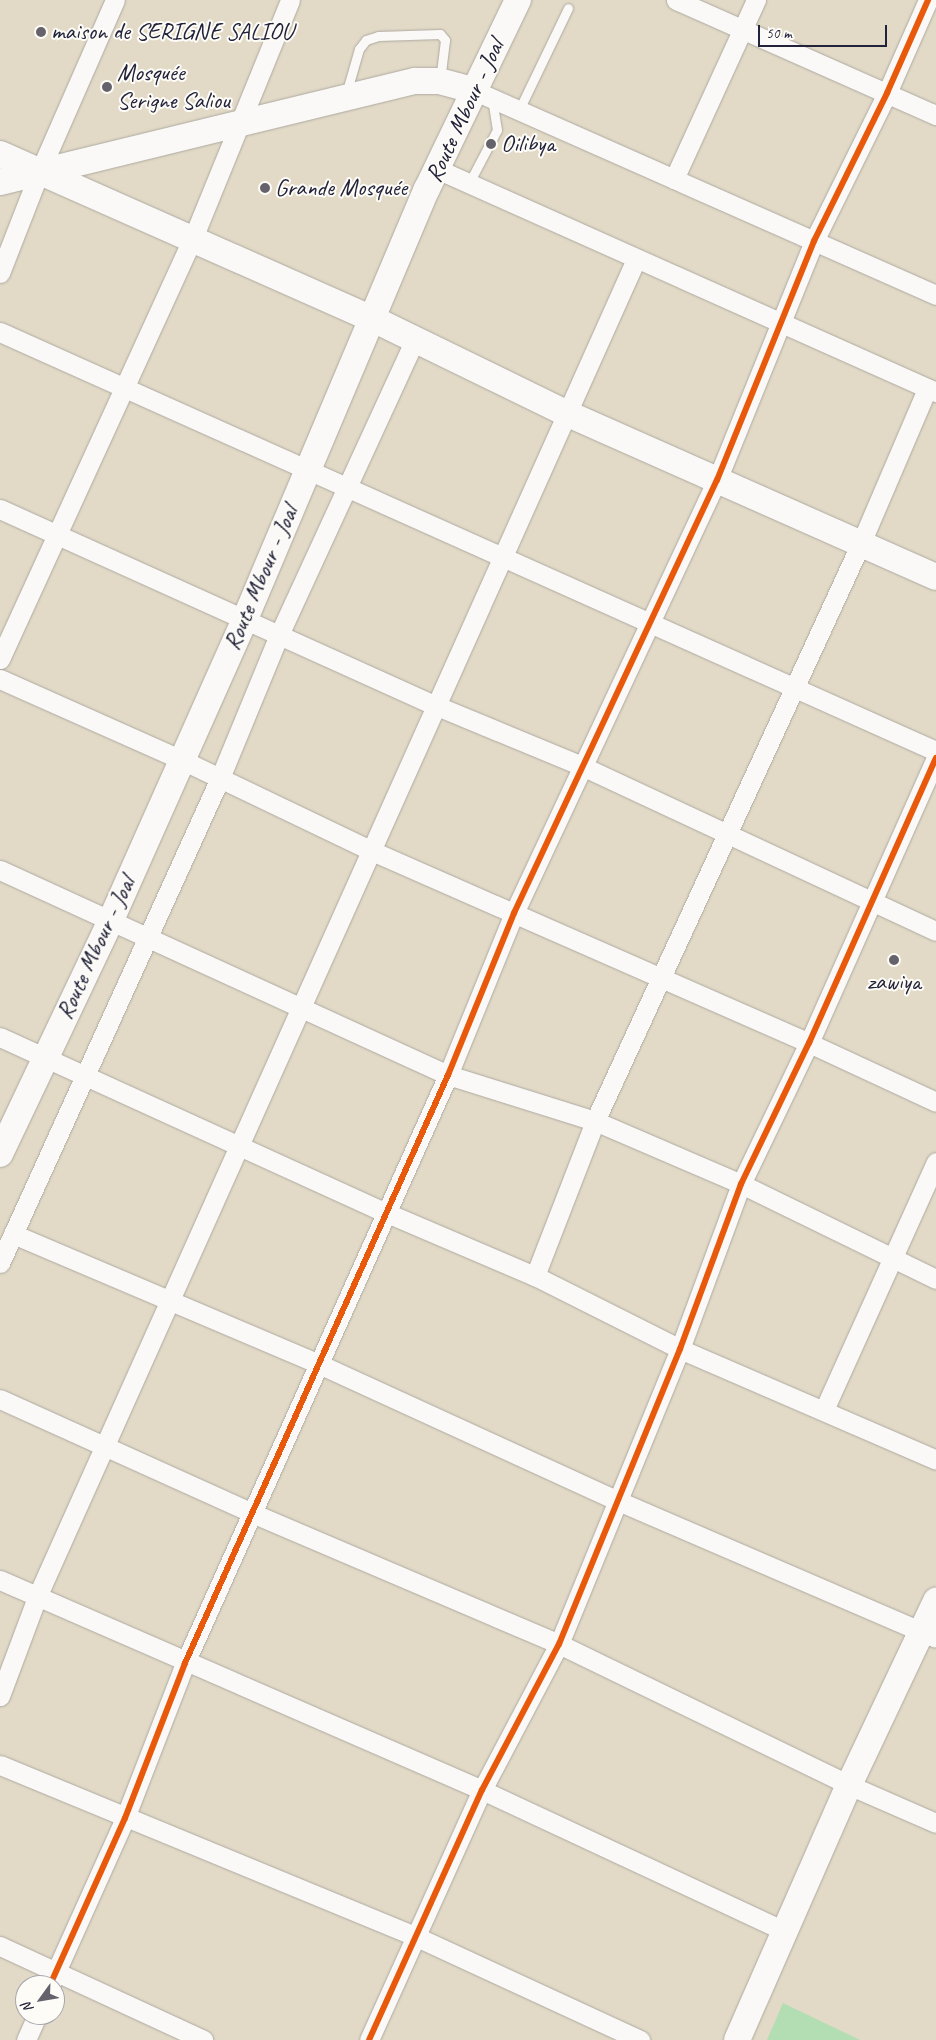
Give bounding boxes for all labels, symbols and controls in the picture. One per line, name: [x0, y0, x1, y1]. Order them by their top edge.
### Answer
scale bar: [761, 15, 890, 47]
place label: maison de SERIGNE SALIOU: [51, 18, 293, 46]
text: 50 m: [766, 24, 792, 43]
marker: maison de SERIGNE SALIOU: [35, 26, 47, 38]
street label: Route Mbour - Joal: [419, 35, 511, 187]
place label: Mosquée Serigne Saliou: [117, 59, 230, 115]
marker: Mosquée Serigne Saliou: [101, 81, 113, 93]
place label: Oilibya: [501, 130, 555, 158]
marker: Oilibya: [485, 138, 497, 150]
place label: Grande Mosquée: [275, 174, 407, 202]
marker: Grande Mosquée: [259, 182, 271, 194]
street label: Route Mbour - Joal: [218, 501, 304, 655]
street label: Route Mbour - Joal: [50, 872, 142, 1024]
marker: zawiya: [888, 954, 900, 966]
place label: zawiya: [868, 968, 920, 996]
north arrow: [15, 1975, 65, 2025]
text: N: [18, 2000, 37, 2016]

